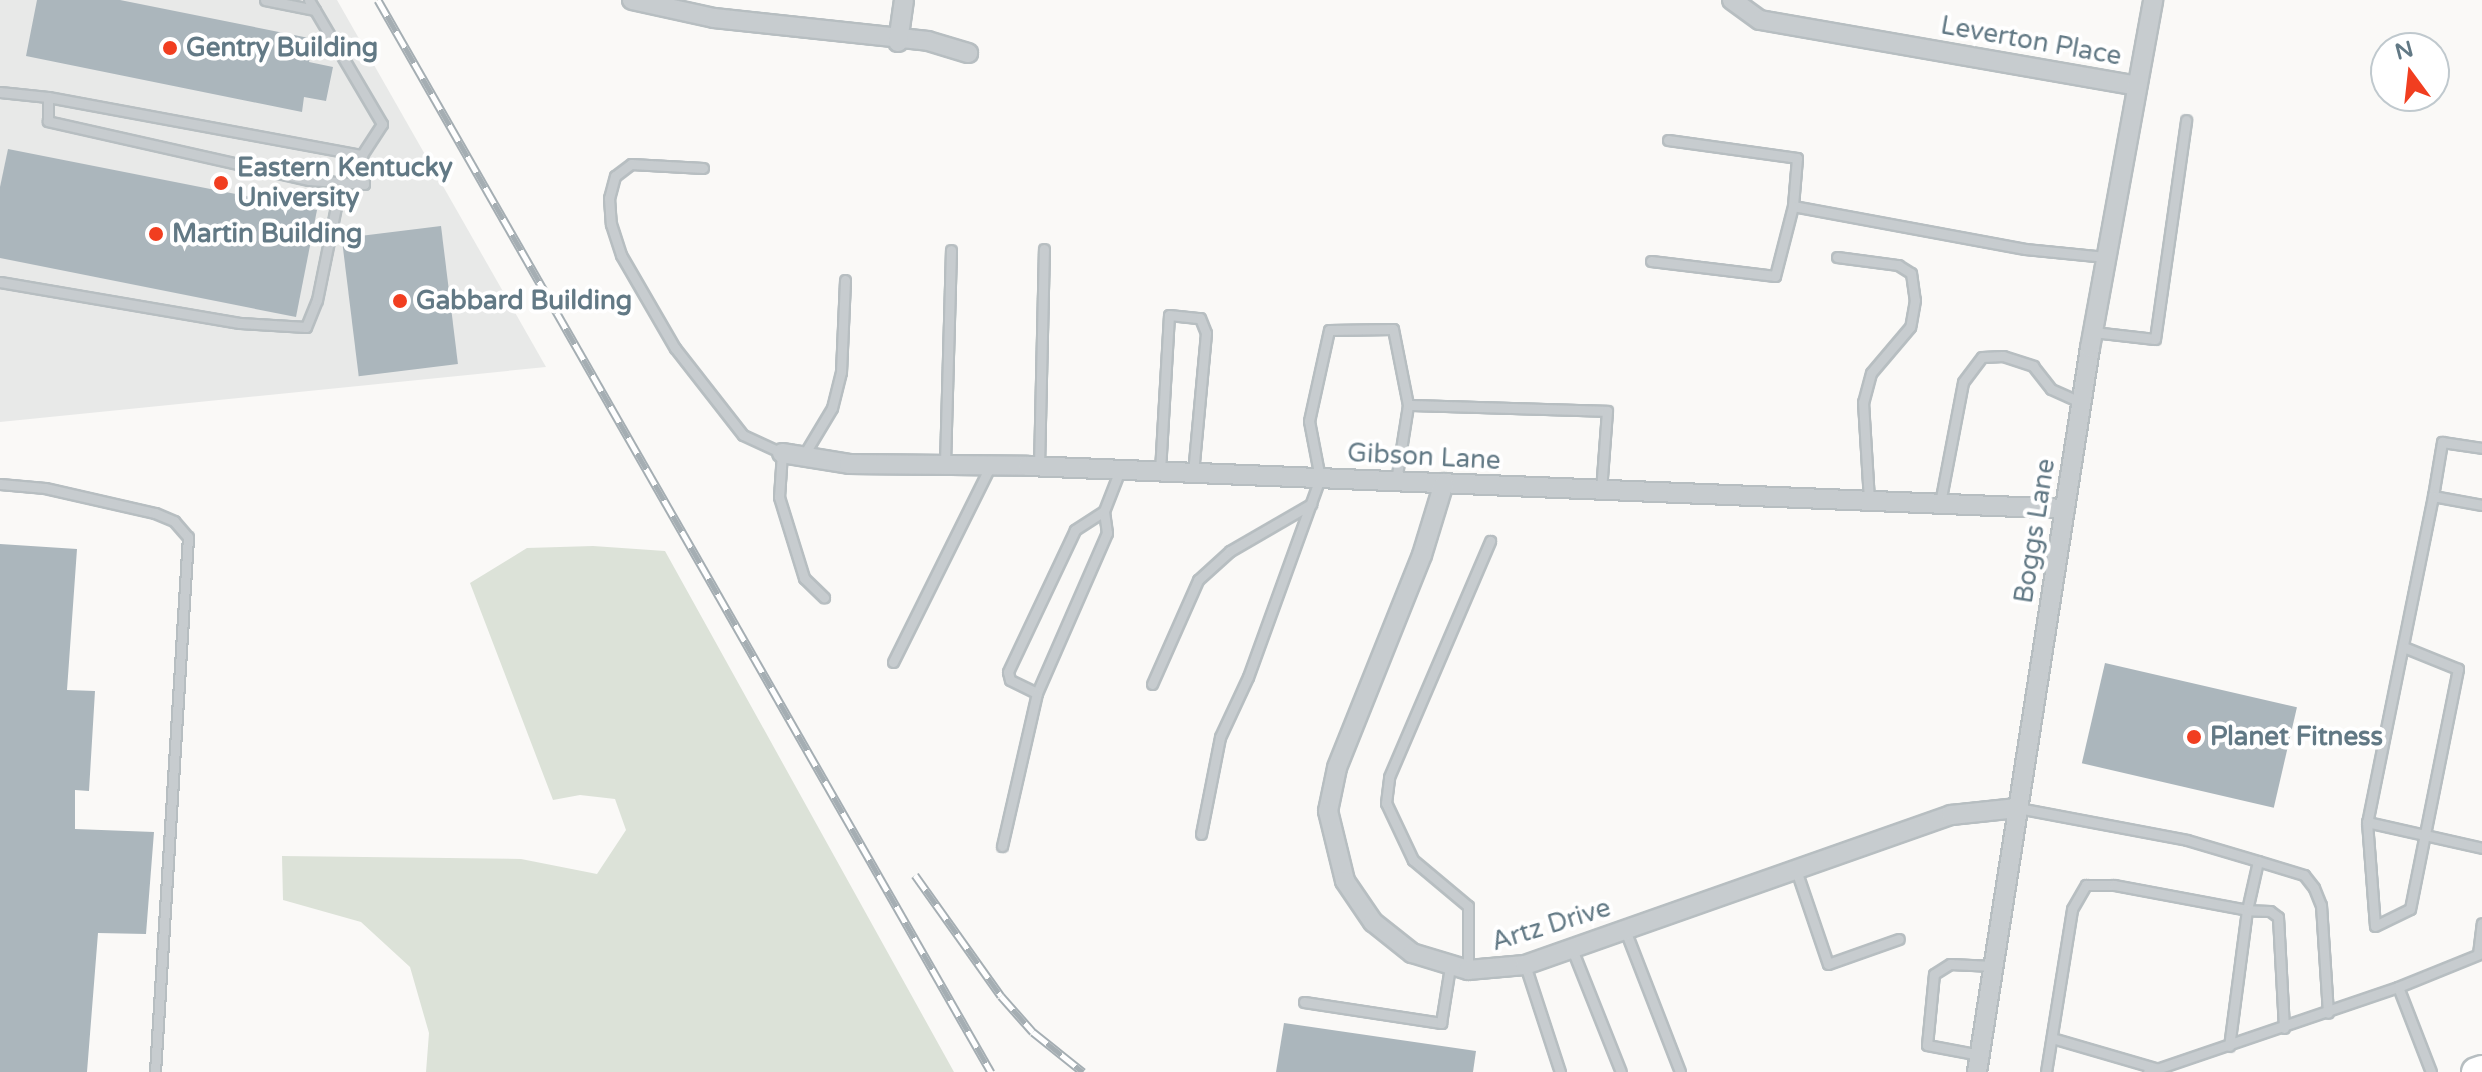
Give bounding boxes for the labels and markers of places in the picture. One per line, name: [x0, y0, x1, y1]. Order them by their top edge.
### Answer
place label: Gentry Building: [186, 32, 378, 64]
marker: Gentry Building: [161, 39, 179, 57]
place label: Eastern Kentucky University: [237, 152, 453, 214]
marker: Eastern Kentucky University: [212, 174, 230, 192]
place label: Martin Building: [172, 218, 362, 250]
marker: Martin Building: [147, 225, 165, 243]
place label: Gabbard Building: [416, 285, 632, 317]
marker: Gabbard Building: [391, 292, 409, 310]
place label: Planet Fitness: [2210, 721, 2383, 753]
marker: Planet Fitness: [2185, 728, 2203, 746]

